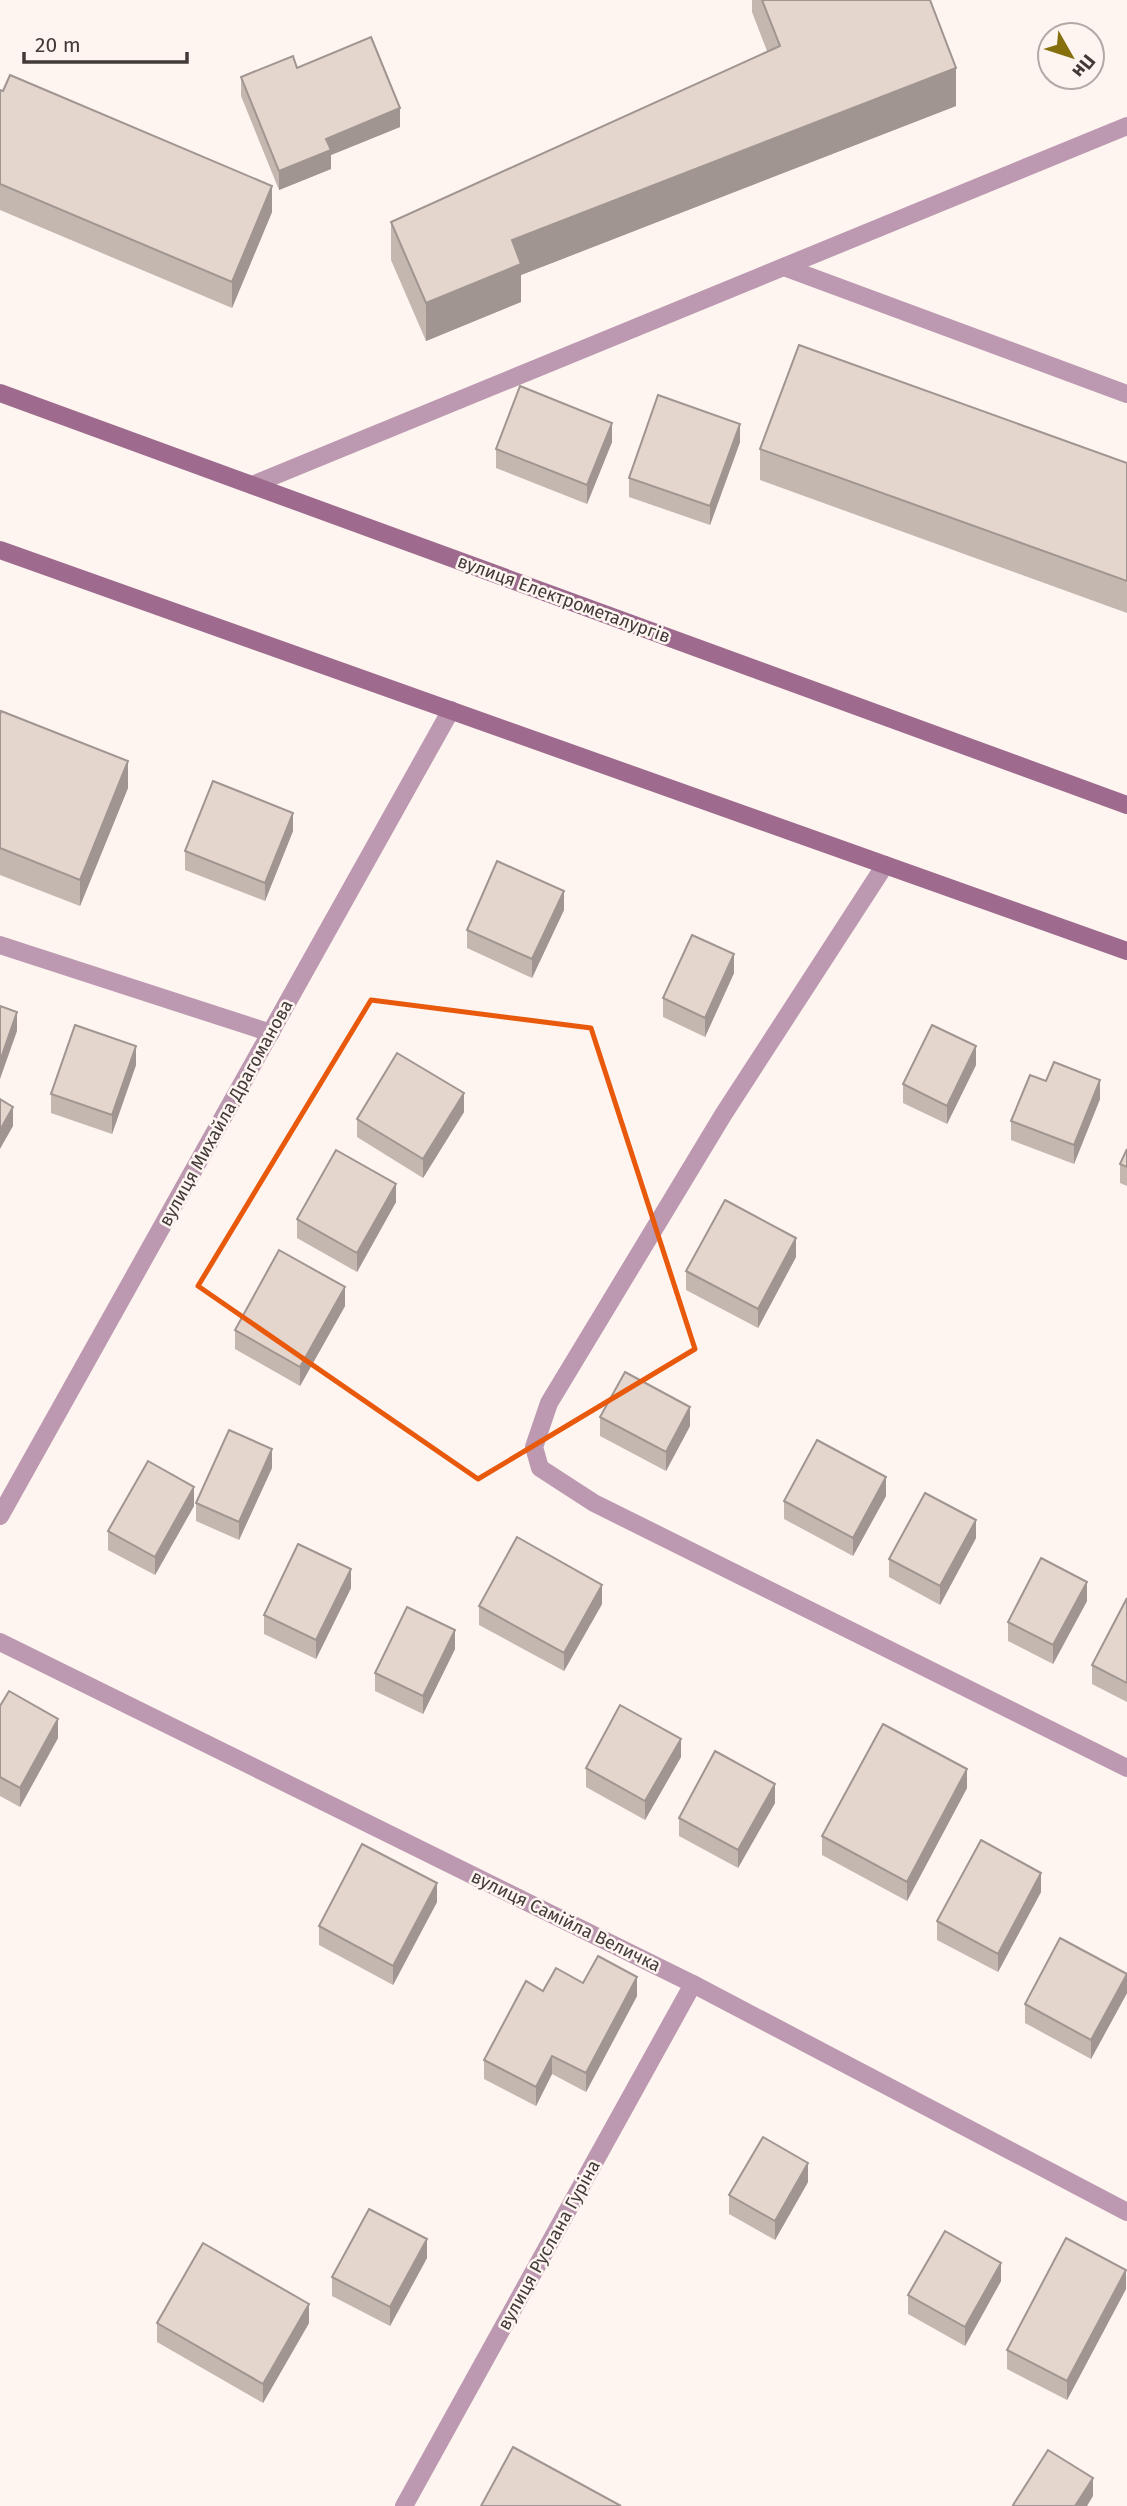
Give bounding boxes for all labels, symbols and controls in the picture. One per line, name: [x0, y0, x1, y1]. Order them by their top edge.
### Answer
scale bar: [24, 21, 187, 65]
north arrow: [1036, 21, 1106, 91]
text: 20 m: [35, 32, 81, 58]
text: Пн: [1067, 50, 1100, 83]
street label: вулиця Електрометалургів: [455, 550, 673, 648]
street label: вулиця Михайла Драгоманова: [154, 996, 298, 1230]
street label: вулиця Самійла Величка: [468, 1866, 664, 1976]
street label: вулиця Руслана Гуріна: [493, 2156, 605, 2334]

